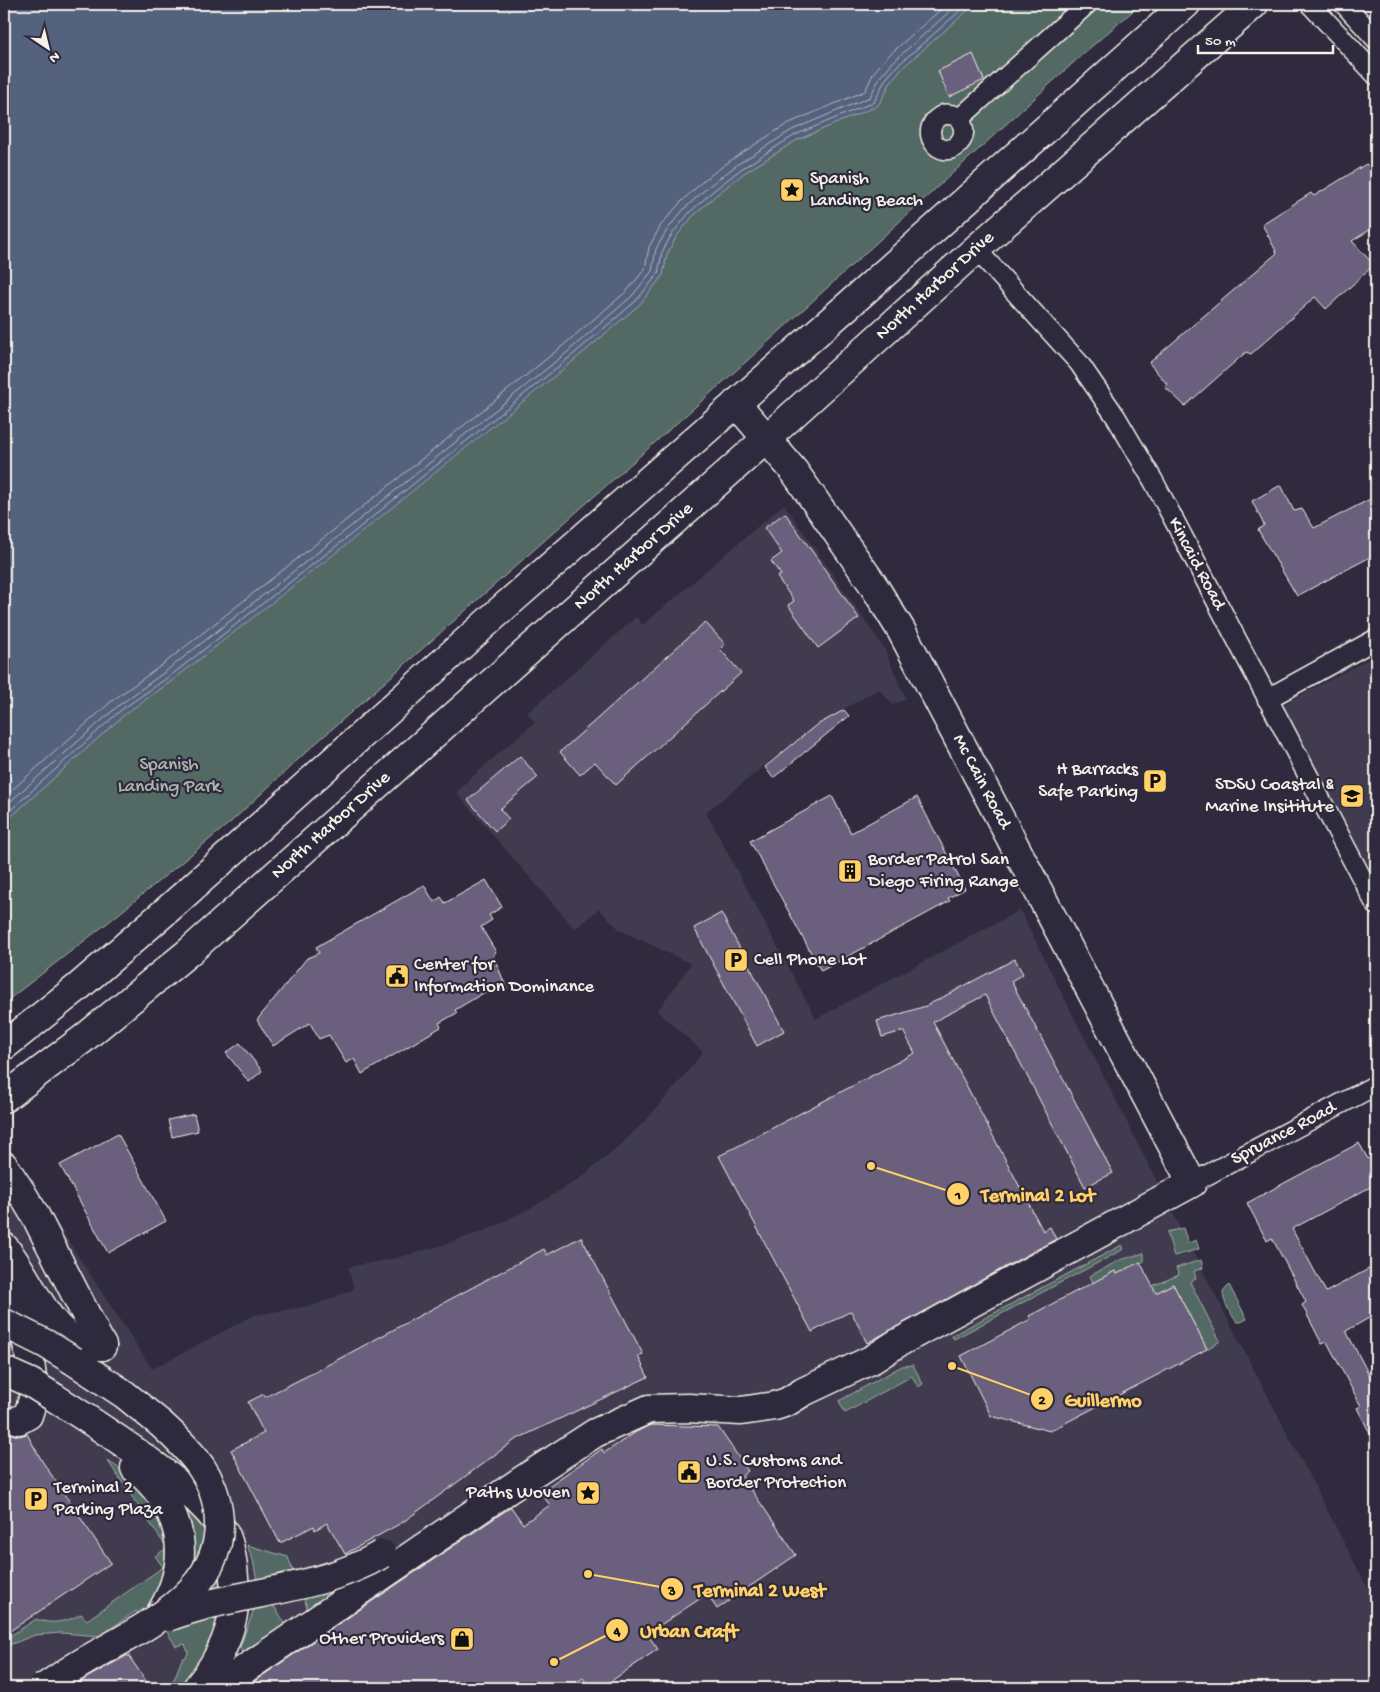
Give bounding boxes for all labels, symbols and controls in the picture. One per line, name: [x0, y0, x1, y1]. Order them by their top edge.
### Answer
north arrow: [22, 22, 72, 72]
scale bar: [1198, 22, 1332, 54]
text: 50 m: [1205, 33, 1236, 51]
text: N: [45, 47, 63, 66]
place label: Spanish Landing Beach: [810, 168, 923, 213]
place icon: Spanish Landing Beach: [779, 177, 805, 203]
street label: North Harbor Drive: [871, 226, 1000, 345]
street label: North Harbor Drive: [569, 497, 699, 616]
street label: Kincaid Road: [1162, 514, 1231, 616]
street label: Mc Cain Road: [946, 731, 1016, 835]
park label: Spanish Landing Park: [118, 754, 222, 799]
place label: H Barracks Safe Parking: [1038, 759, 1139, 804]
street label: North Harbor Drive: [267, 766, 396, 885]
parking icon: H Barracks Safe Parking: [1142, 768, 1168, 794]
place label: SDSU Coastal & Marine Insititute: [1205, 774, 1334, 819]
school or university icon: SDSU Coastal & Marine Insititute: [1339, 783, 1365, 809]
place label: Border Patrol San Diego Firing Range: [866, 849, 1019, 894]
building icon: Border Patrol San Diego Firing Range: [837, 858, 863, 884]
parking icon: Cell Phone Lot: [723, 947, 749, 973]
place label: Cell Phone Lot: [754, 949, 868, 972]
place label: Center for Information Dominance: [414, 954, 594, 999]
public building icon: Center for Information Dominance: [384, 963, 410, 989]
street label: Spruance Road: [1228, 1096, 1342, 1171]
callout: Terminal 2 Lot: [946, 1176, 1105, 1211]
text: Terminal 2 Lot: [979, 1186, 1097, 1209]
text: 1: [954, 1187, 961, 1205]
callout: Guillermo: [1030, 1382, 1152, 1417]
text: Guillermo: [1064, 1391, 1142, 1414]
text: 2: [1038, 1392, 1046, 1410]
place label: U.S. Customs and Border Protection: [705, 1450, 846, 1495]
public building icon: U.S. Customs and Border Protection: [676, 1459, 702, 1485]
place label: Terminal 2 Parking Plaza: [53, 1477, 164, 1522]
place icon: Paths Woven: [575, 1480, 601, 1506]
place label: Paths Woven: [465, 1482, 570, 1505]
parking icon: Terminal 2 Parking Plaza: [23, 1486, 49, 1512]
callout: Terminal 2 West: [660, 1572, 836, 1607]
text: Terminal 2 West: [693, 1581, 827, 1604]
text: 3: [667, 1583, 676, 1601]
callout: Urban Craft: [605, 1612, 748, 1647]
text: Urban Craft: [640, 1622, 740, 1645]
text: 4: [612, 1623, 621, 1641]
shop icon: Other Providers: [449, 1626, 475, 1652]
place label: Other Providers: [319, 1628, 445, 1651]

